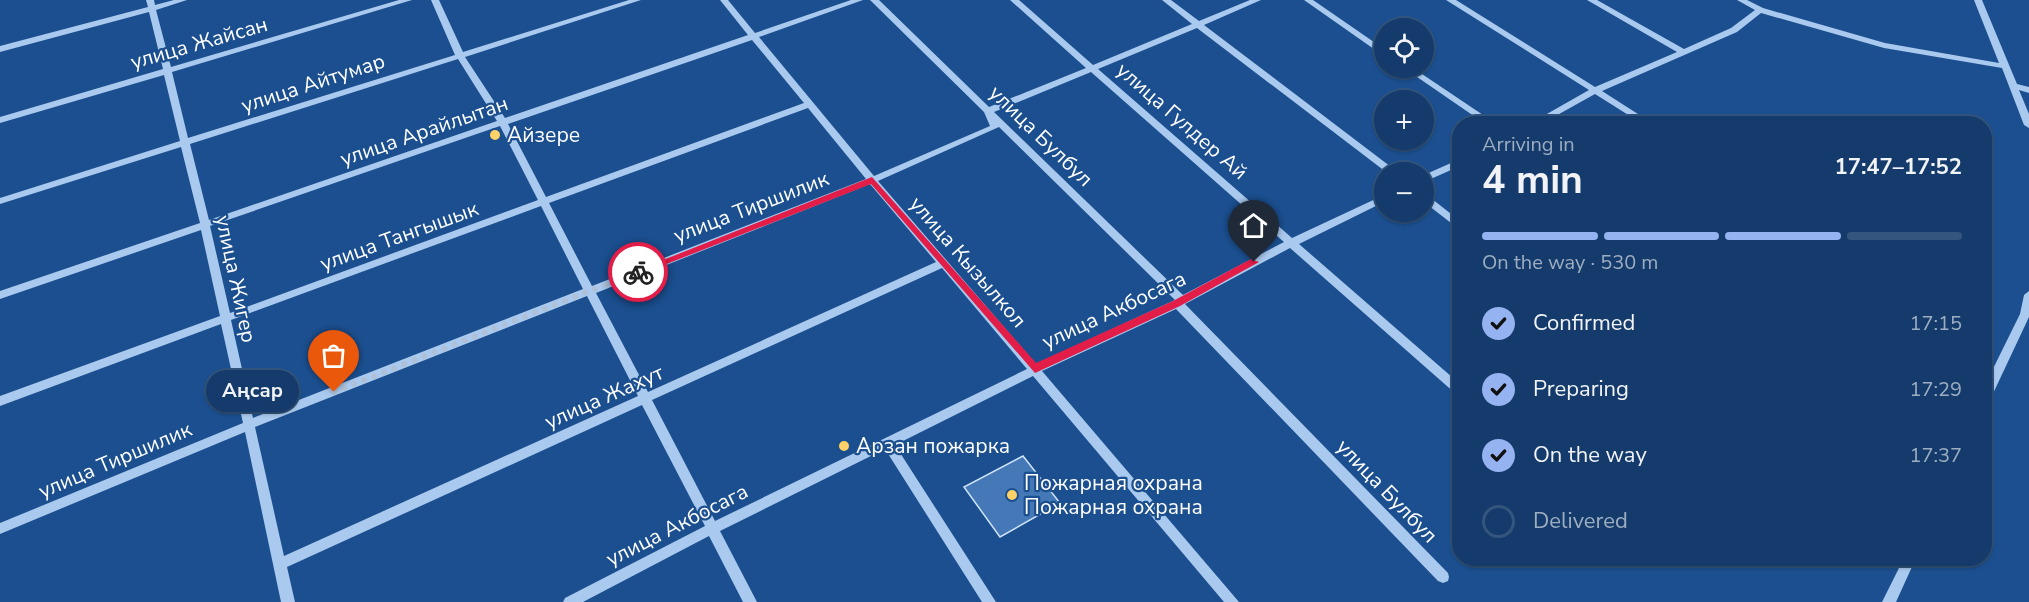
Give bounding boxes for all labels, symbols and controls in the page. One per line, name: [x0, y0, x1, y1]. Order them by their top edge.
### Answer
street label: улица Жайсан: [127, 10, 271, 76]
map controls: [1374, 18, 1434, 222]
button: locate: [1374, 18, 1434, 78]
street label: улица Айтумар: [238, 47, 388, 119]
street label: улица Гулдер Ай: [1111, 56, 1253, 186]
street label: улица Булбул: [983, 79, 1099, 193]
street label: улица Арайлытан: [336, 89, 512, 173]
button: +: [1374, 90, 1434, 150]
place label: Айзере: [507, 121, 580, 149]
marker: Айзере: [488, 128, 502, 142]
text: Arriving in: [1482, 131, 1575, 158]
text: 17:47–17:52: [1834, 152, 1962, 182]
text: 4 min: [1482, 154, 1583, 207]
button: −: [1374, 162, 1434, 222]
street label: улица Тиршилик: [669, 164, 834, 249]
street label: улица Кызылкол: [903, 190, 1033, 334]
street label: улица Тангышык: [316, 194, 483, 278]
pin: [1228, 200, 1279, 262]
icon: home: [1237, 209, 1270, 242]
street label: улица Жигер: [209, 213, 263, 345]
courier: [608, 242, 668, 302]
text: On the way · 530 m: [1482, 249, 1658, 276]
icon: bike: [622, 256, 655, 289]
street label: улица Акбосага: [1037, 264, 1191, 356]
icon: check: [1482, 307, 1515, 340]
text: Confirmed: [1533, 308, 1635, 338]
text: 17:15: [1909, 310, 1962, 337]
pin: [308, 330, 359, 392]
icon: bag: [317, 339, 350, 372]
street label: улица Жахут: [540, 358, 668, 436]
callout: Аңсар: [205, 371, 298, 413]
icon: check: [1482, 373, 1515, 406]
text: Preparing: [1533, 374, 1629, 404]
text: 17:29: [1909, 376, 1962, 403]
text: Аңсар: [222, 377, 283, 404]
street label: улица Тиршилик: [34, 415, 197, 505]
place label: Арзан пожарка: [856, 432, 1010, 460]
street label: улица Булбул: [1330, 433, 1444, 549]
marker: Арзан пожарка: [837, 439, 851, 453]
icon: check: [1482, 439, 1515, 472]
text: On the way: [1533, 440, 1647, 470]
text: 17:37: [1909, 442, 1962, 469]
place label: Пожарная охрана Пожарная охрана: [1024, 469, 1203, 521]
street label: улица Акбосага: [601, 477, 753, 573]
marker: Пожарная охрана Пожарная охрана: [1005, 488, 1019, 502]
text: Delivered: [1533, 506, 1628, 536]

